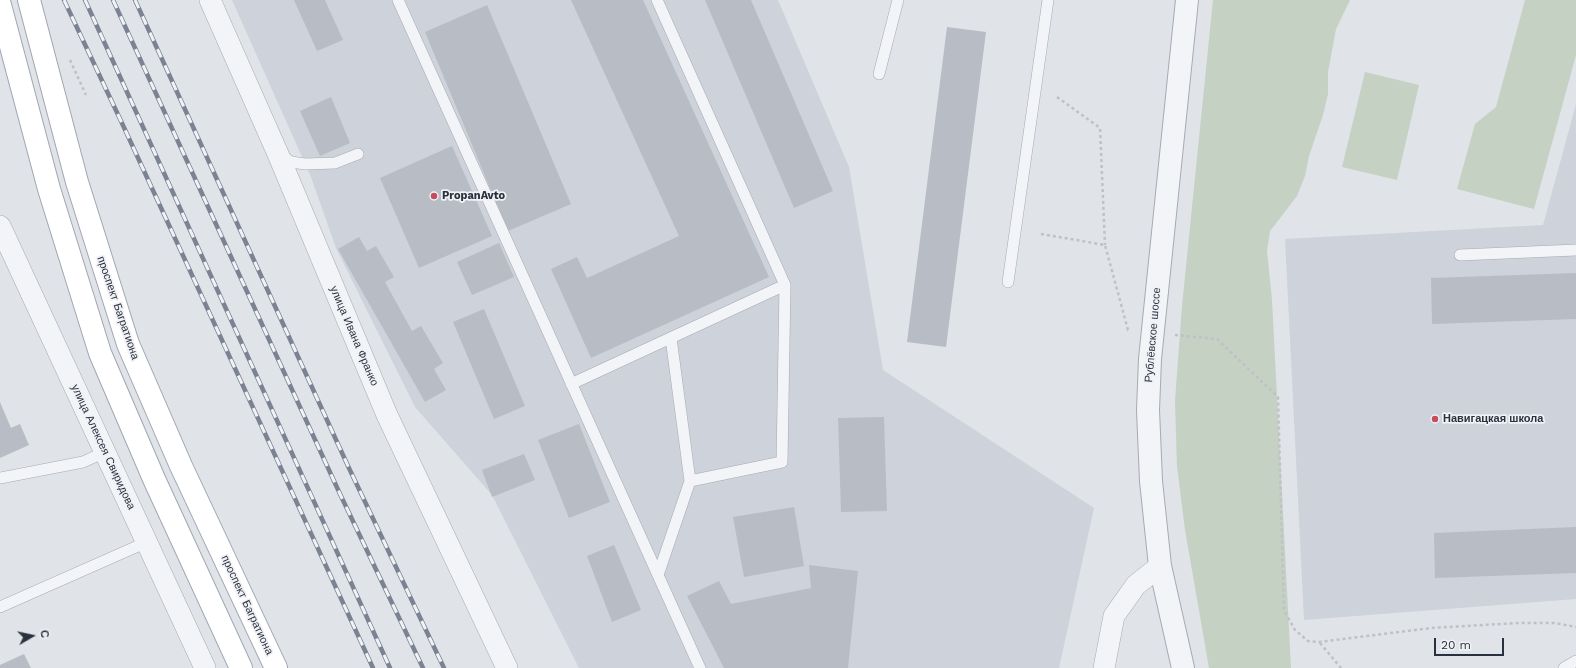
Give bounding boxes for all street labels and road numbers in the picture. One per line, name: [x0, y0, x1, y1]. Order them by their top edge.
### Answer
street label: проспект Багратиона: [94, 255, 142, 361]
street label: улица Ивана Франко: [327, 284, 381, 388]
street label: Рублёвское шоссе: [1142, 287, 1164, 383]
street label: улица Алексея Свиридова: [68, 382, 138, 512]
street label: проспект Багратиона: [218, 553, 276, 657]

